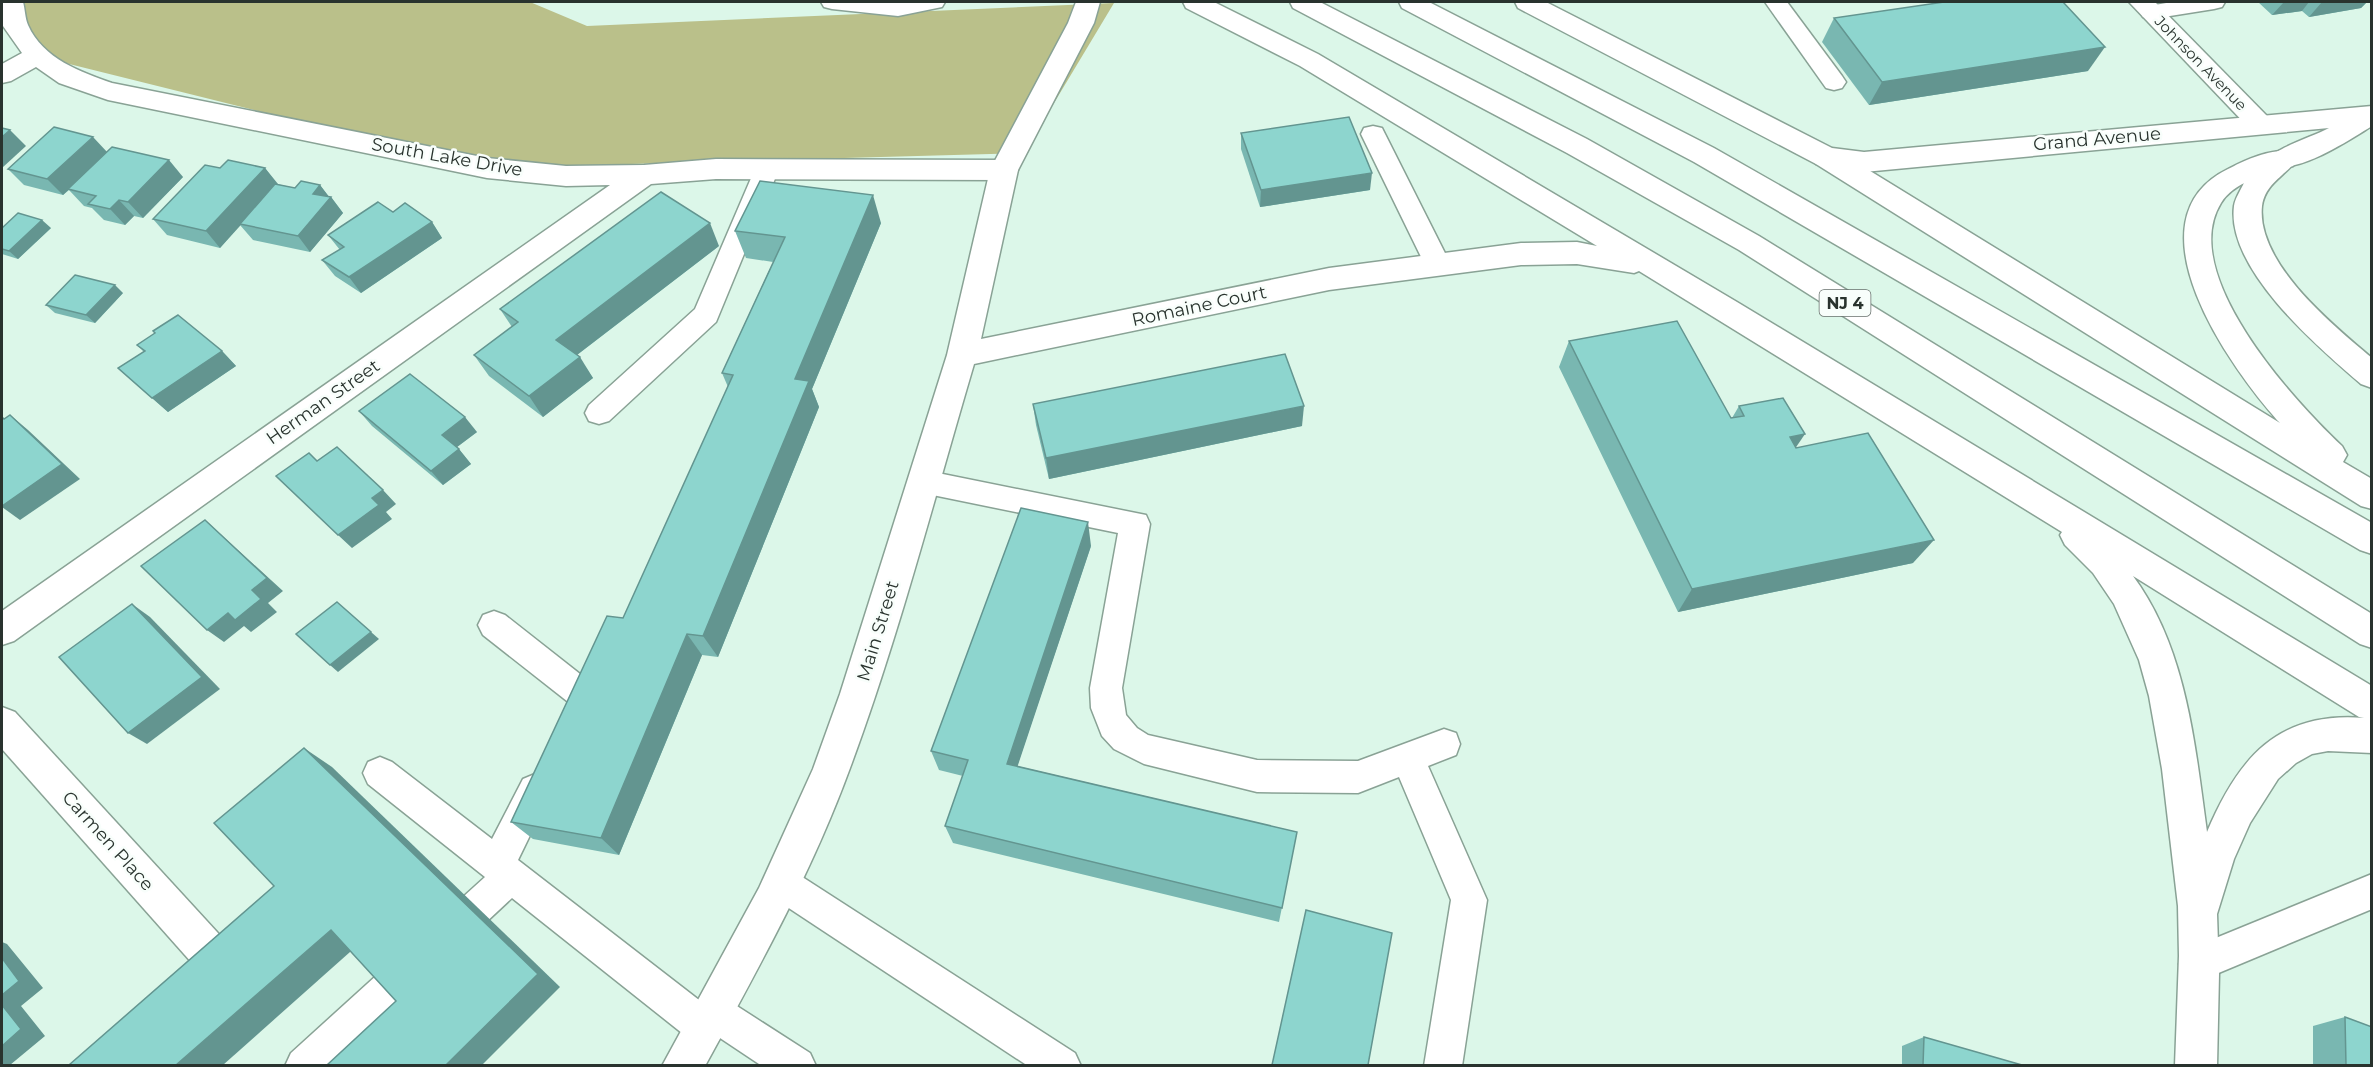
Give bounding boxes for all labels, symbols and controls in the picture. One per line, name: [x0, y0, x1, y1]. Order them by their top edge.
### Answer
street label: Johnson Avenue: [2150, 11, 2251, 114]
street label: Grand Avenue: [2032, 122, 2162, 156]
street label: South Lake Drive: [370, 133, 524, 181]
street label: Romaine Court: [1130, 281, 1268, 331]
road number: NJ 4: [1820, 290, 1870, 316]
street label: Herman Street: [262, 355, 384, 449]
street label: Main Street: [852, 578, 904, 684]
street label: Carmen Place: [58, 787, 159, 895]

